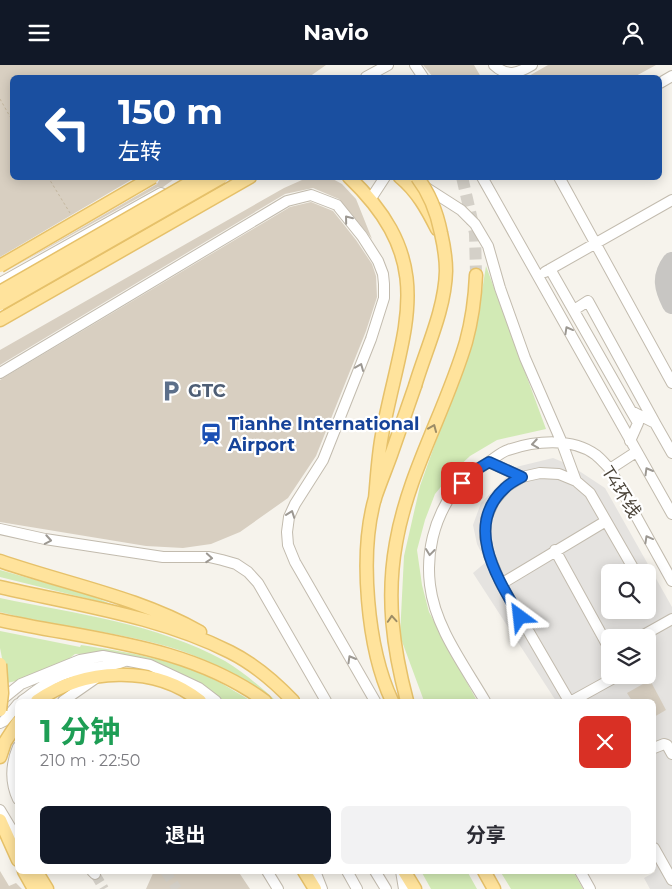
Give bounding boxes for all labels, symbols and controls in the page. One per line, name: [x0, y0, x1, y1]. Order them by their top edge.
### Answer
icon: menu: [25, 19, 53, 47]
text: Navio: [303, 19, 369, 46]
icon: person: [619, 19, 647, 47]
text: 150 m: [118, 90, 223, 133]
icon: left: [35, 95, 100, 160]
text: 左转: [118, 138, 162, 165]
one-way arrow: [345, 216, 354, 225]
one-way arrow: [564, 326, 574, 335]
one-way arrow: [354, 363, 364, 372]
parking icon: GTC: [158, 378, 184, 404]
place label: GTC: [188, 380, 226, 402]
place label: Tianhe International Airport: [227, 413, 420, 456]
station icon: Tianhe International Airport: [198, 421, 224, 447]
one-way arrow: [427, 424, 438, 433]
one-way arrow: [531, 438, 539, 449]
pin: [441, 462, 483, 504]
street label: T4环线: [597, 462, 645, 522]
one-way arrow: [644, 468, 654, 477]
icon: arrive: [448, 469, 476, 497]
one-way arrow: [285, 510, 295, 518]
one-way arrow: [43, 534, 52, 544]
one-way arrow: [645, 535, 655, 544]
one-way arrow: [425, 548, 436, 556]
one-way arrow: [205, 552, 213, 563]
map controls: [601, 564, 656, 684]
button: search: [601, 564, 656, 619]
position arrow: [493, 590, 545, 642]
one-way arrow: [386, 615, 397, 623]
button: layers: [601, 629, 656, 684]
one-way arrow: [347, 655, 357, 664]
text: 1 分钟: [40, 713, 120, 750]
button: close: [579, 716, 631, 768]
text: 210 m · 22:50: [40, 751, 140, 770]
button: 退出: [40, 806, 331, 864]
button: 分享: [341, 806, 631, 864]

